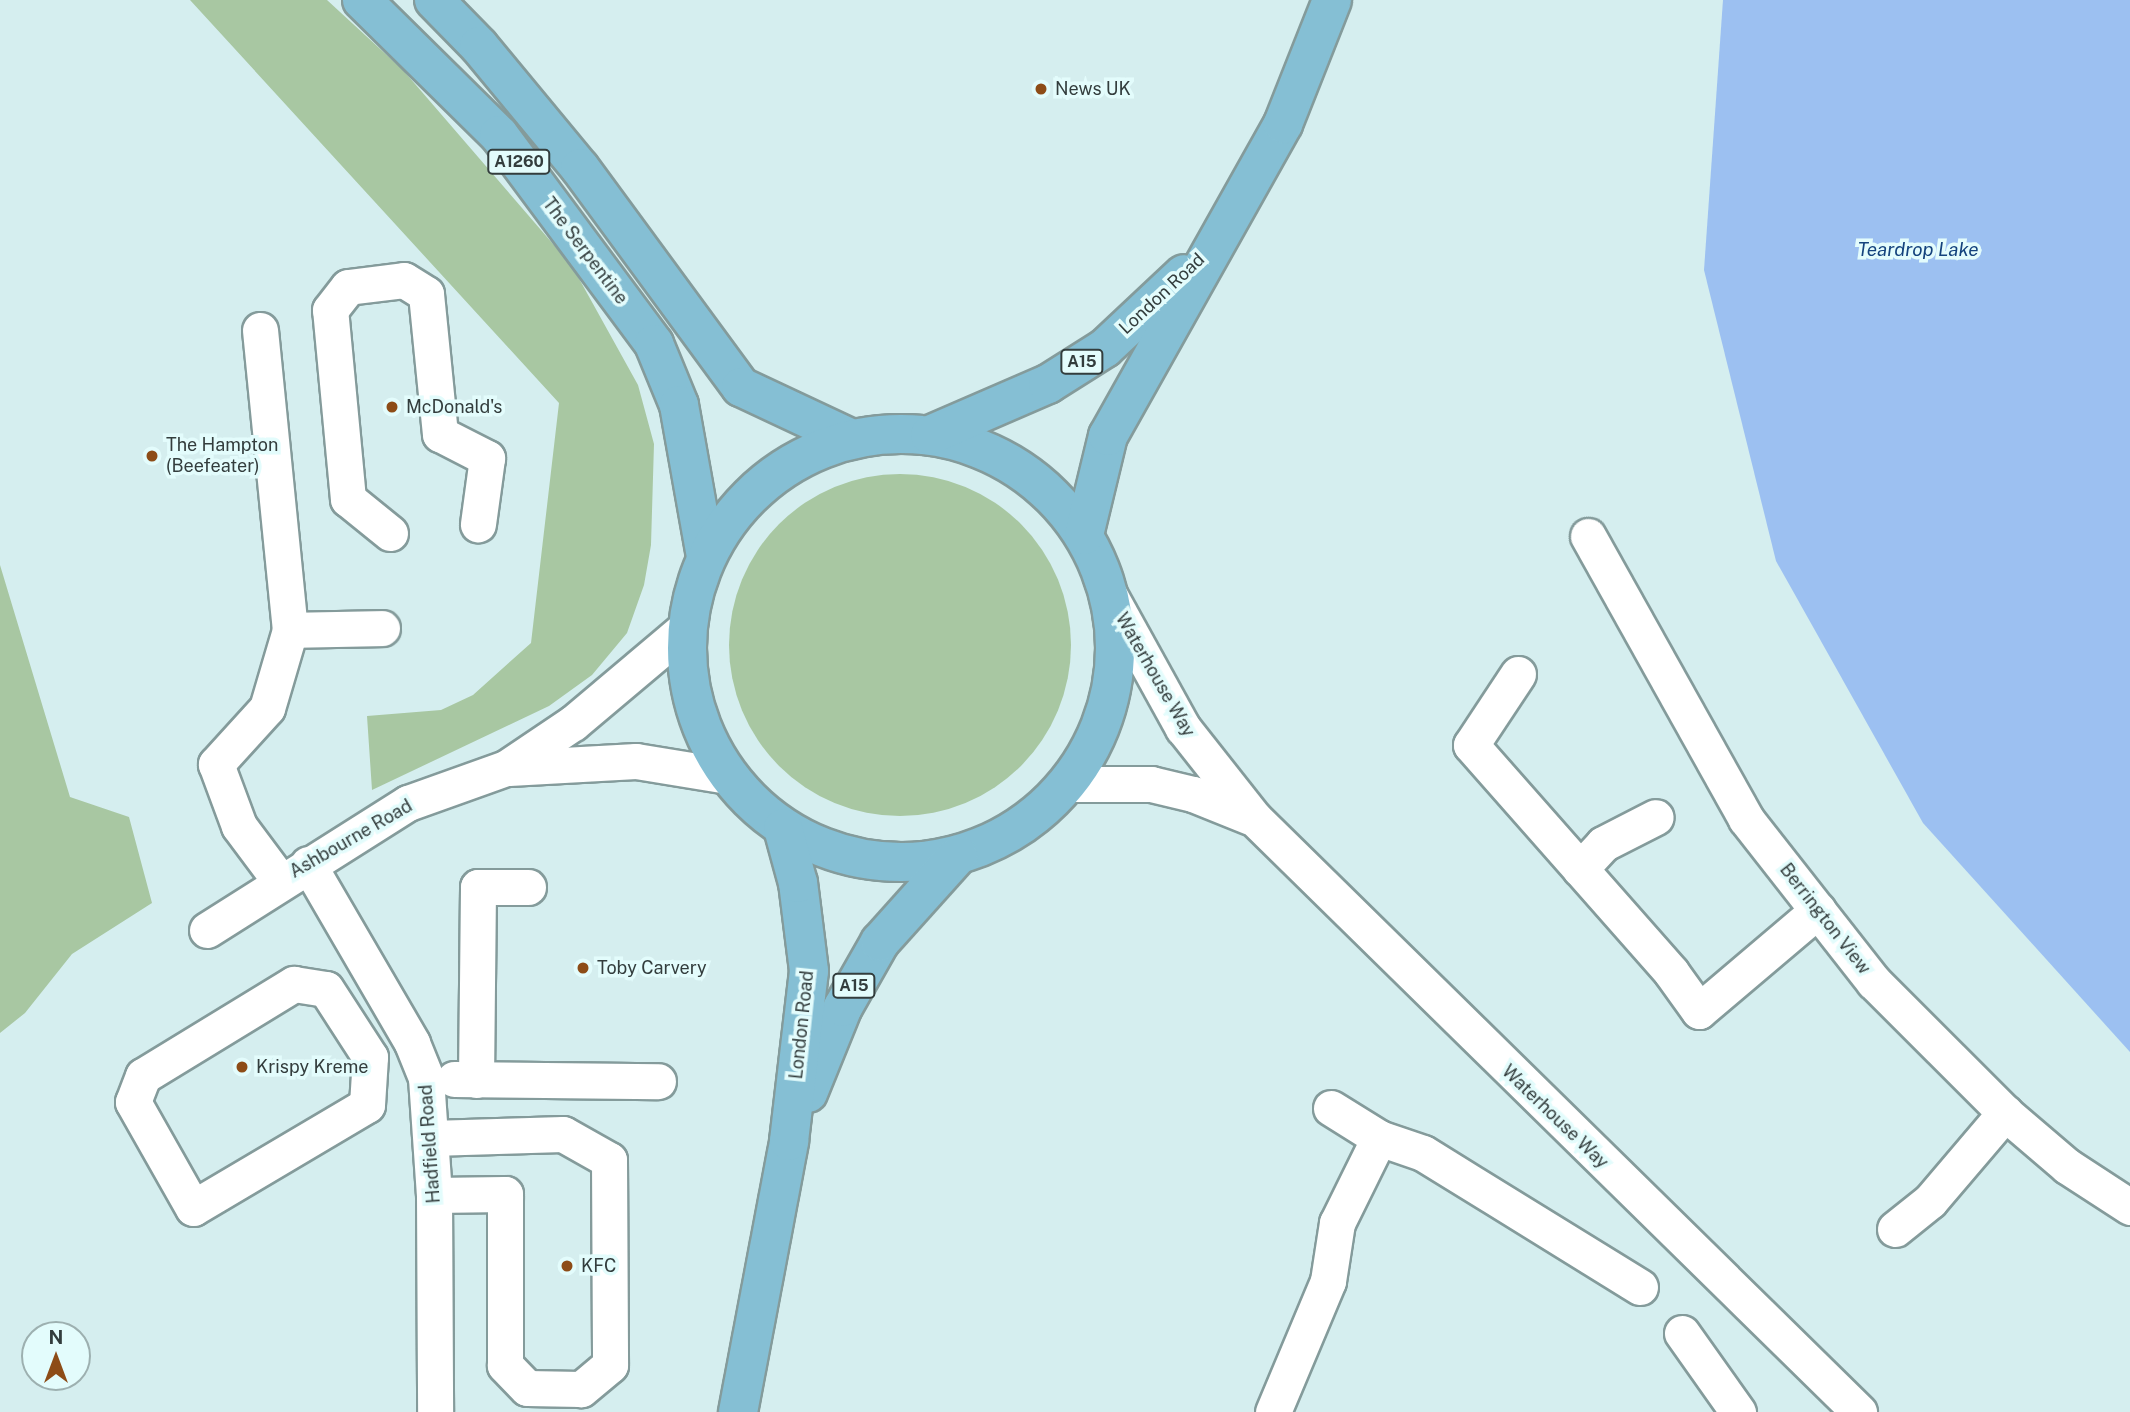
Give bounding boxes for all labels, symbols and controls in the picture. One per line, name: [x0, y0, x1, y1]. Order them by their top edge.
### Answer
place label: News UK: [1055, 78, 1131, 100]
marker: News UK: [1033, 81, 1049, 97]
road number: A1260: [486, 150, 552, 174]
street label: The Serpentine: [538, 193, 632, 309]
water label: Teardrop Lake: [1857, 239, 1979, 261]
street label: London Road: [1115, 249, 1209, 339]
road number: A15: [1059, 350, 1105, 374]
place label: McDonald's: [406, 396, 502, 418]
marker: McDonald's: [384, 399, 400, 415]
place label: The Hampton (Beefeater): [166, 435, 279, 478]
marker: The Hampton (Beefeater): [144, 448, 160, 464]
street label: Waterhouse Way: [1111, 609, 1199, 741]
street label: Ashbourne Road: [286, 795, 416, 883]
street label: Berrington View: [1775, 859, 1875, 979]
place label: Toby Carvery: [597, 957, 707, 979]
marker: Toby Carvery: [575, 960, 591, 976]
street label: London Road: [786, 970, 818, 1080]
road number: A15: [831, 974, 877, 998]
place label: Krispy Kreme: [256, 1056, 369, 1078]
marker: Krispy Kreme: [234, 1059, 250, 1075]
street label: Waterhouse Way: [1497, 1061, 1613, 1173]
street label: Hadfield Road: [415, 1084, 445, 1204]
place label: KFC: [581, 1255, 616, 1277]
marker: KFC: [559, 1258, 575, 1274]
north arrow: [21, 1321, 91, 1391]
text: N: [49, 1326, 63, 1348]

